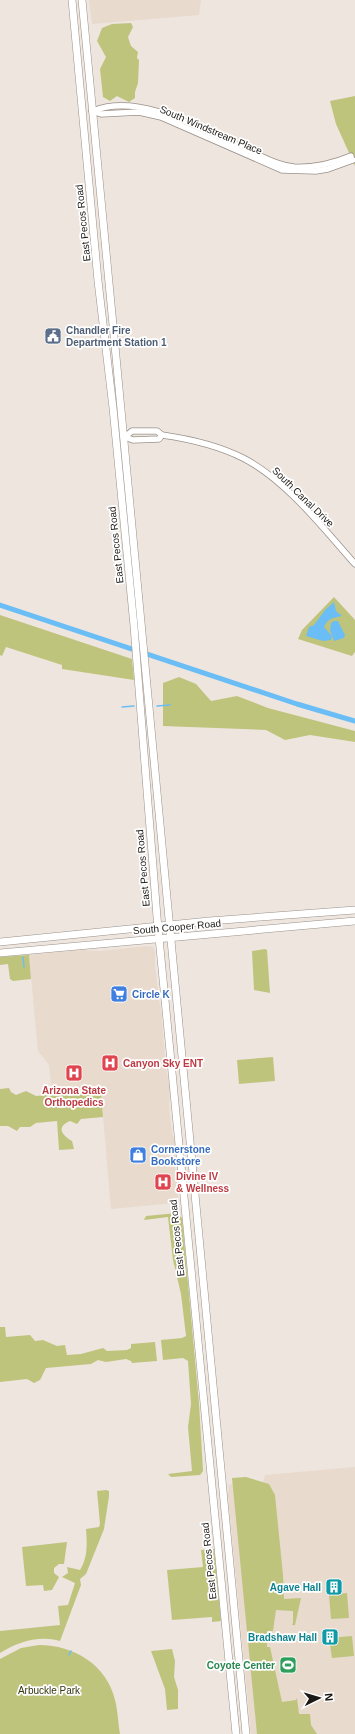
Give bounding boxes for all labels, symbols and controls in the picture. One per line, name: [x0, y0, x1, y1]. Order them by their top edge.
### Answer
street label: South Windstream Place: [158, 103, 264, 157]
street label: East Pecos Road: [73, 184, 93, 262]
place label: Chandler Fire Department Station 1: [66, 325, 167, 348]
public building icon: Chandler Fire Department Station 1: [43, 326, 63, 346]
street label: South Canal Drive: [270, 465, 336, 529]
street label: East Pecos Road: [106, 506, 126, 584]
street label: East Pecos Road: [134, 829, 152, 907]
street label: South Cooper Road: [132, 918, 222, 936]
supermarket icon: Circle K: [109, 984, 129, 1004]
place label: Circle K: [132, 989, 171, 1000]
hospital icon: Canyon Sky ENT: [100, 1053, 120, 1073]
place label: Canyon Sky ENT: [123, 1058, 203, 1069]
hospital icon: Arizona State Orthopedics: [64, 1063, 84, 1083]
place label: Arizona State Orthopedics: [42, 1085, 106, 1108]
place label: Cornerstone Bookstore: [151, 1144, 211, 1167]
shop icon: Cornerstone Bookstore: [128, 1145, 148, 1165]
place label: Divine IV & Wellness: [176, 1171, 230, 1194]
hospital icon: Divine IV & Wellness: [153, 1172, 173, 1192]
street label: East Pecos Road: [167, 1199, 187, 1277]
street label: East Pecos Road: [199, 1522, 219, 1600]
building icon: Agave Hall: [324, 1577, 344, 1597]
place label: Agave Hall: [270, 1582, 321, 1593]
building icon: Bradshaw Hall: [320, 1627, 340, 1647]
place label: Bradshaw Hall: [248, 1632, 317, 1643]
sports icon: Coyote Center: [278, 1655, 298, 1675]
place label: Coyote Center: [207, 1660, 275, 1671]
north arrow: [299, 1678, 339, 1718]
park label: Arbuckle Park: [18, 1685, 81, 1696]
text: N: [323, 1693, 335, 1702]

